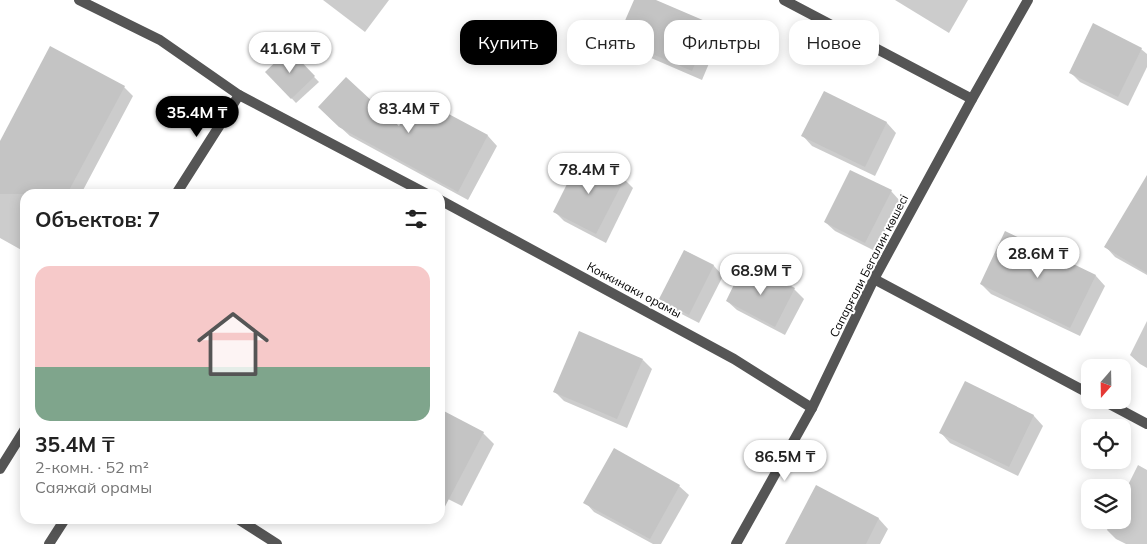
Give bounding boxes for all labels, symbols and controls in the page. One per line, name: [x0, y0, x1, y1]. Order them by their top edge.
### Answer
chip: Купить: [460, 20, 557, 65]
chip: Снять: [567, 20, 654, 65]
chip: Фильтры: [664, 20, 779, 65]
chip: Новое: [789, 20, 879, 65]
pin: 41.6M ₸: [244, 32, 336, 74]
text: 41.6M ₸: [260, 38, 320, 58]
pin: 83.4M ₸: [363, 92, 455, 134]
pin: 35.4M ₸: [151, 96, 243, 138]
text: 83.4M ₸: [379, 98, 439, 118]
text: 35.4M ₸: [167, 102, 227, 122]
pin: 78.4M ₸: [543, 152, 635, 195]
text: 78.4M ₸: [559, 159, 619, 179]
street label: Сапарғали Бегалин көшесі: [826, 192, 911, 340]
icon: filters: [402, 205, 430, 233]
text: Объектов: 7: [35, 206, 160, 232]
pin: 28.6M ₸: [992, 236, 1084, 279]
text: 28.6M ₸: [1008, 243, 1068, 263]
pin: 68.9M ₸: [715, 254, 807, 296]
street label: Коккинаки орамы: [585, 258, 684, 321]
text: 68.9M ₸: [731, 260, 791, 280]
icon: home: [188, 299, 278, 389]
north arrow: [1081, 359, 1131, 409]
map controls: [1081, 359, 1131, 529]
button: locate: [1081, 419, 1131, 469]
text: 35.4M ₸: [35, 431, 115, 457]
pin: 86.5M ₸: [739, 440, 831, 482]
text: 86.5M ₸: [755, 446, 815, 466]
text: 2-комн. · 52 m²: [35, 457, 149, 477]
text: Саяжай орамы: [35, 477, 152, 497]
button: layers: [1081, 479, 1131, 529]

